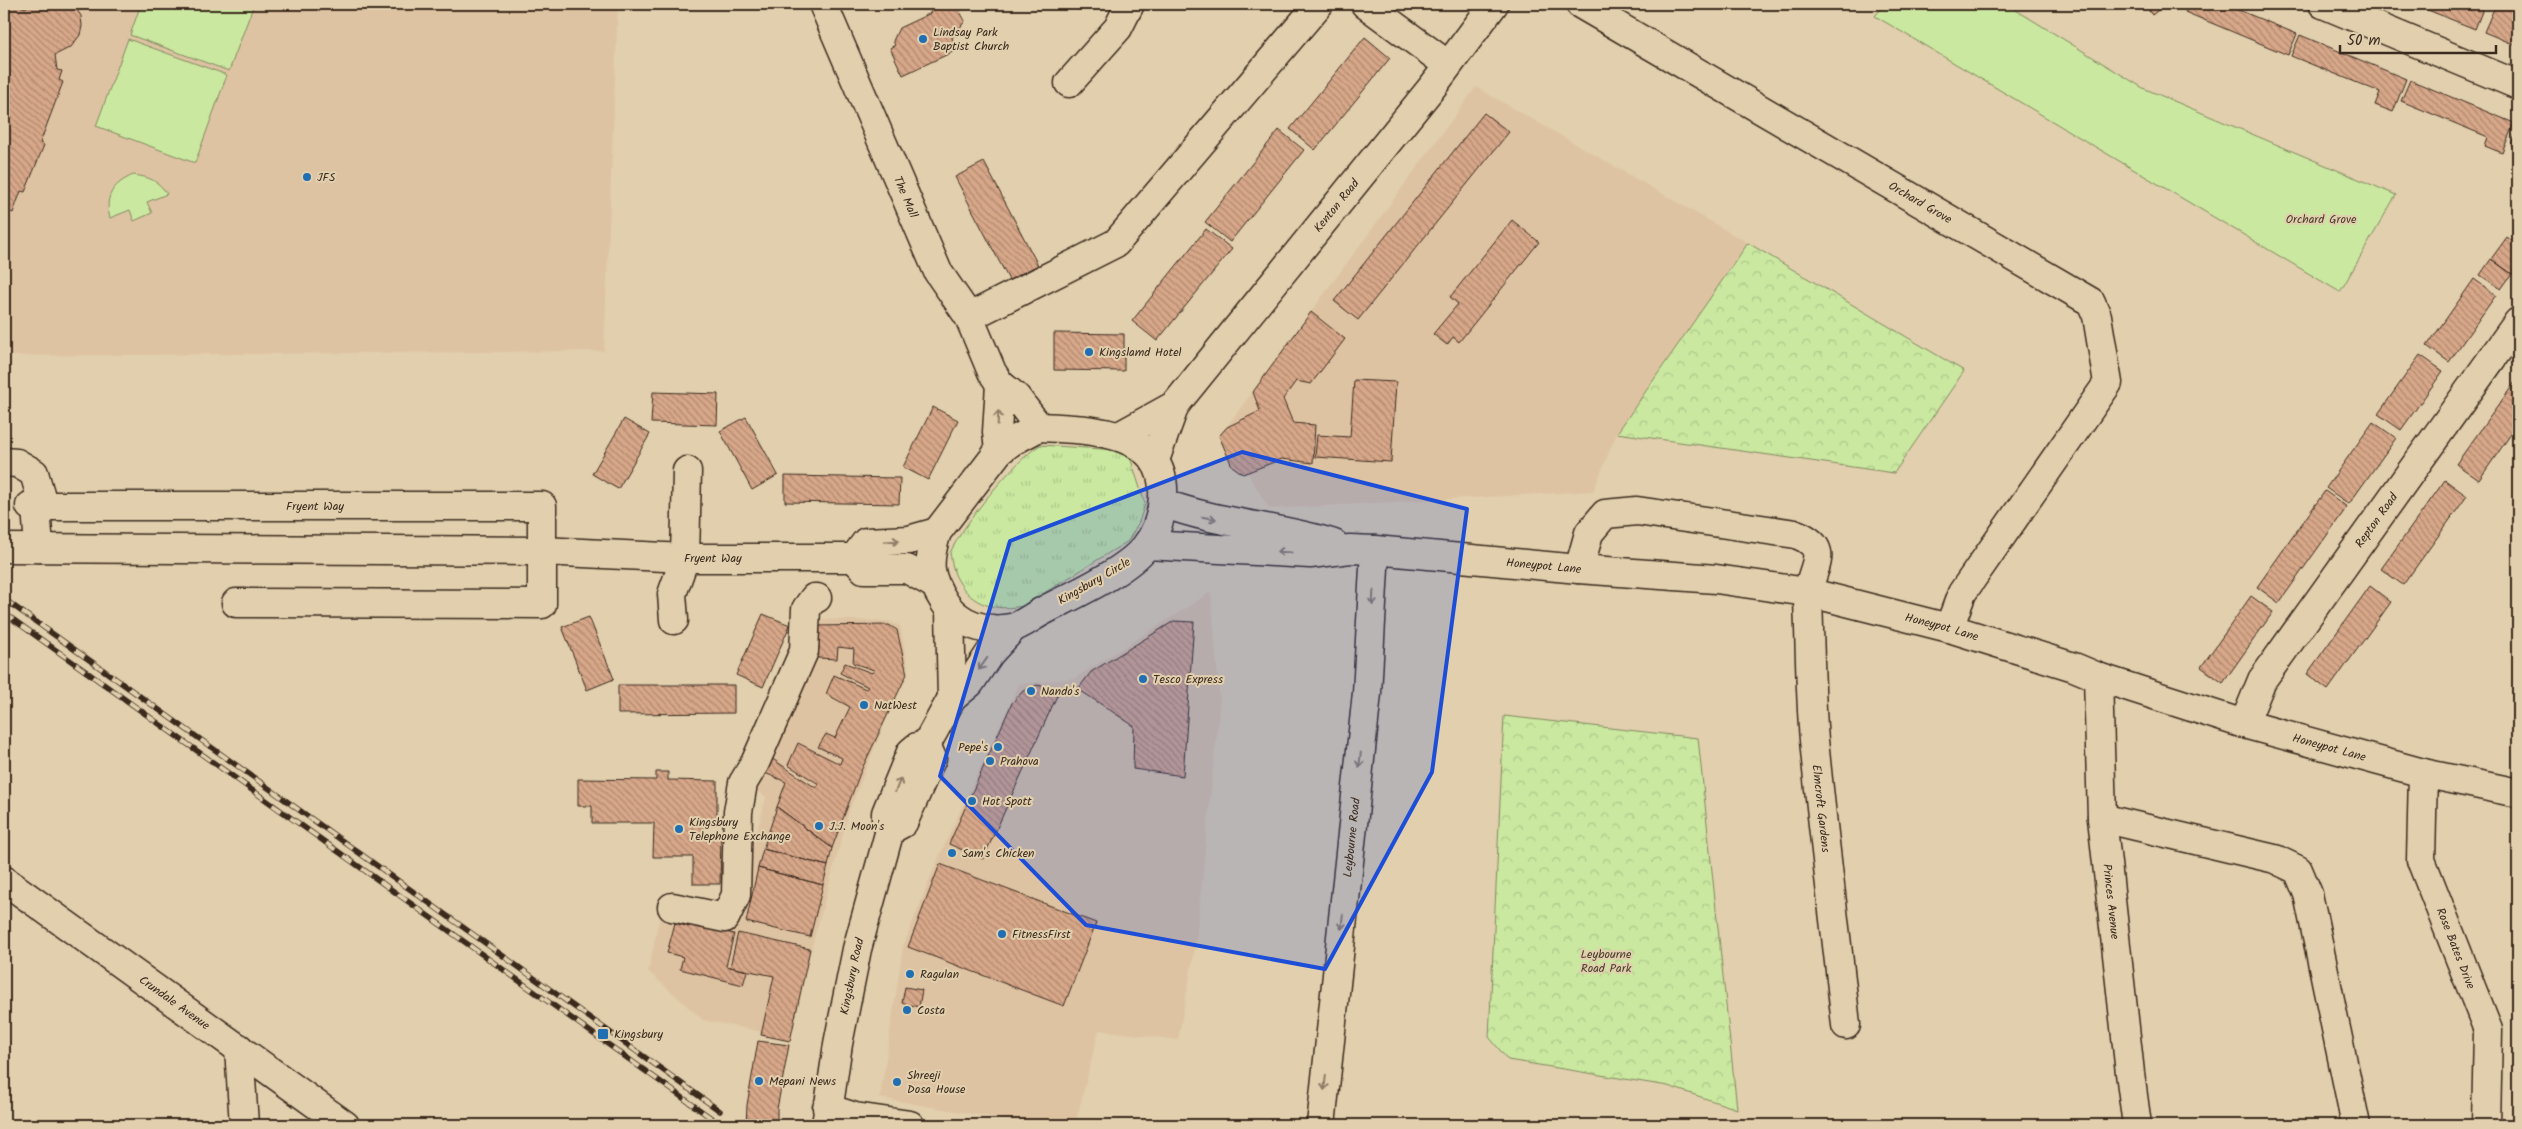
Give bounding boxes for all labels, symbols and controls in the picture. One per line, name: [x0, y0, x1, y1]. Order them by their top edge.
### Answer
scale bar: [2340, 22, 2496, 54]
place label: Lindsay Park Baptist Church: [933, 23, 1009, 56]
text: 50 m: [2347, 29, 2381, 53]
marker: Lindsay Park Baptist Church: [917, 33, 929, 45]
place label: JFS: [317, 168, 336, 187]
marker: JFS: [301, 171, 313, 183]
street label: The Mall: [888, 173, 923, 221]
street label: Kenton Road: [1309, 174, 1365, 237]
street label: Orchard Grove: [1885, 177, 1956, 229]
park label: Orchard Grove: [2286, 210, 2357, 229]
place label: Kingslamd Hotel: [1099, 343, 1182, 362]
marker: Kingslamd Hotel: [1083, 346, 1095, 358]
one-way arrow: [994, 410, 1003, 426]
street label: Repton Road: [2350, 488, 2403, 552]
street label: Fryent Way: [286, 497, 344, 516]
one-way arrow: [1201, 513, 1217, 523]
one-way arrow: [884, 536, 900, 545]
one-way arrow: [1276, 548, 1292, 557]
street label: Fryent Way: [684, 549, 742, 568]
street label: Kingsbury Circle: [1054, 553, 1135, 610]
street label: Honeypot Lane: [1505, 553, 1583, 579]
one-way arrow: [1368, 590, 1377, 606]
street label: Honeypot Lane: [1903, 608, 1981, 647]
one-way arrow: [978, 657, 988, 671]
place label: Tesco Express: [1153, 670, 1223, 689]
marker: Tesco Express: [1137, 673, 1149, 685]
place label: Nando's: [1041, 682, 1079, 701]
marker: Nando's: [1025, 685, 1037, 697]
place label: NatWest: [874, 696, 917, 715]
marker: NatWest: [858, 699, 870, 711]
street label: Honeypot Lane: [2290, 729, 2369, 767]
place label: Pepe's: [958, 738, 988, 757]
marker: Pepe's: [992, 741, 1004, 753]
place label: Prahova: [1000, 752, 1039, 771]
one-way arrow: [1355, 752, 1365, 768]
marker: Prahova: [984, 755, 996, 767]
street label: Elmcroft Gardens: [1806, 764, 1835, 854]
one-way arrow: [893, 778, 903, 793]
place label: Hot Spott: [982, 792, 1032, 811]
marker: Hot Spott: [966, 795, 978, 807]
street label: Leybourne Road: [1338, 796, 1366, 878]
place label: Kingsbury Telephone Exchange: [689, 813, 791, 846]
place label: J.J. Moon's: [829, 817, 884, 836]
marker: J.J. Moon's: [813, 820, 825, 832]
marker: Kingsbury Telephone Exchange: [673, 823, 685, 835]
place label: Sam's Chicken: [962, 844, 1034, 863]
marker: Sam's Chicken: [946, 847, 958, 859]
street label: Princes Avenue: [2097, 863, 2124, 941]
street label: Rose Bates Drive: [2431, 905, 2480, 993]
one-way arrow: [1337, 914, 1347, 930]
place label: FitnessFirst: [1012, 925, 1071, 944]
marker: FitnessFirst: [996, 928, 1008, 940]
street label: Kingsbury Road: [835, 935, 870, 1016]
park label: Leybourne Road Park: [1581, 945, 1632, 978]
place label: Ragulan: [920, 965, 959, 984]
marker: Ragulan: [904, 968, 916, 980]
street label: Crundale Avenue: [135, 971, 214, 1035]
place label: Costa: [917, 1001, 945, 1020]
marker: Costa: [901, 1004, 913, 1016]
place label: Kingsbury: [614, 1025, 663, 1044]
marker: Kingsbury: [596, 1027, 610, 1041]
place label: Shreeji Dosa House: [907, 1066, 966, 1099]
place label: Mepani News: [769, 1072, 836, 1091]
marker: Mepani News: [753, 1075, 765, 1087]
one-way arrow: [1320, 1075, 1330, 1091]
marker: Shreeji Dosa House: [891, 1076, 903, 1088]

